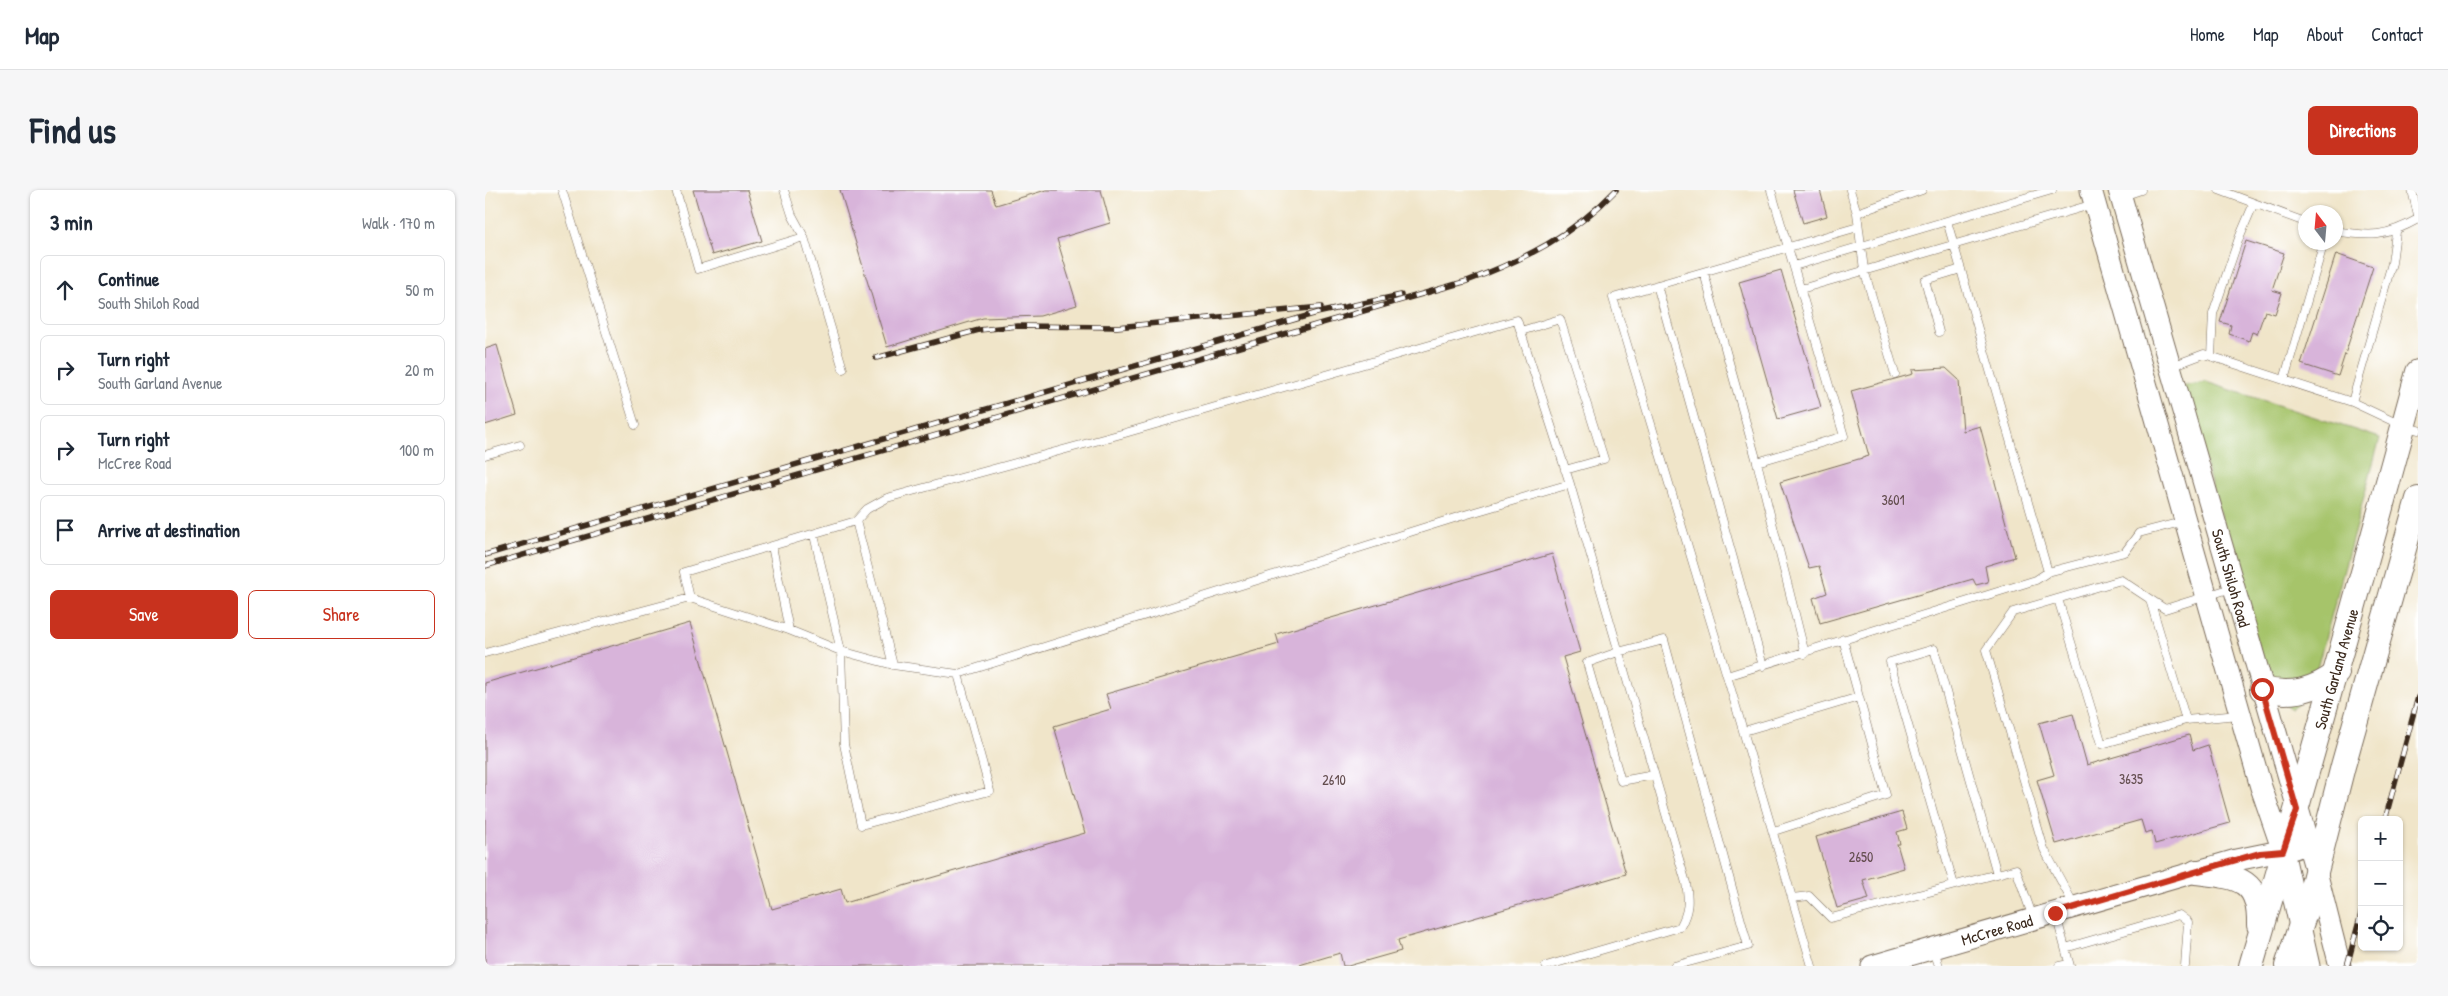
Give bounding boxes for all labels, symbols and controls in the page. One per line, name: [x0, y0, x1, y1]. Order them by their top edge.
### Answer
text: Map: [25, 19, 59, 51]
text: Home: [2190, 22, 2225, 47]
text: Map: [2253, 22, 2278, 47]
text: About: [2306, 22, 2343, 47]
text: Contact: [2371, 22, 2423, 47]
button: Directions: [2308, 106, 2418, 155]
text: Find us: [30, 107, 116, 154]
north arrow: [2298, 205, 2343, 250]
text: 3 min: [50, 208, 93, 237]
text: Walk · 170 m: [362, 212, 435, 234]
text: Continue: [98, 266, 159, 292]
icon: ahead: [51, 276, 79, 304]
text: 50 m: [406, 279, 434, 301]
text: South Shiloh Road: [98, 292, 199, 314]
text: Turn right: [98, 346, 169, 372]
icon: right: [51, 356, 79, 384]
text: 20 m: [405, 359, 434, 381]
text: South Garland Avenue: [98, 372, 222, 394]
text: Turn right: [98, 426, 169, 452]
icon: right: [51, 436, 79, 464]
text: 100 m: [399, 439, 434, 461]
text: McCree Road: [98, 452, 171, 474]
house number: 3601: [1881, 490, 1905, 509]
icon: arrive: [51, 516, 79, 544]
text: Arrive at destination: [98, 517, 240, 543]
street label: South Shiloh Road: [2207, 526, 2256, 630]
button: Save: [50, 590, 238, 639]
button: Share: [248, 590, 435, 639]
street label: South Garland Avenue: [2309, 605, 2364, 732]
route start: [2251, 678, 2274, 701]
house number: 3635: [2119, 769, 2143, 788]
house number: 2610: [1322, 770, 1346, 789]
map controls: [2358, 816, 2403, 951]
button: +: [2358, 816, 2403, 861]
house number: 2650: [1849, 847, 1873, 866]
button: −: [2358, 861, 2403, 906]
route end: [2044, 902, 2067, 925]
button: locate: [2358, 906, 2403, 951]
street label: McCree Road: [1959, 909, 2035, 950]

